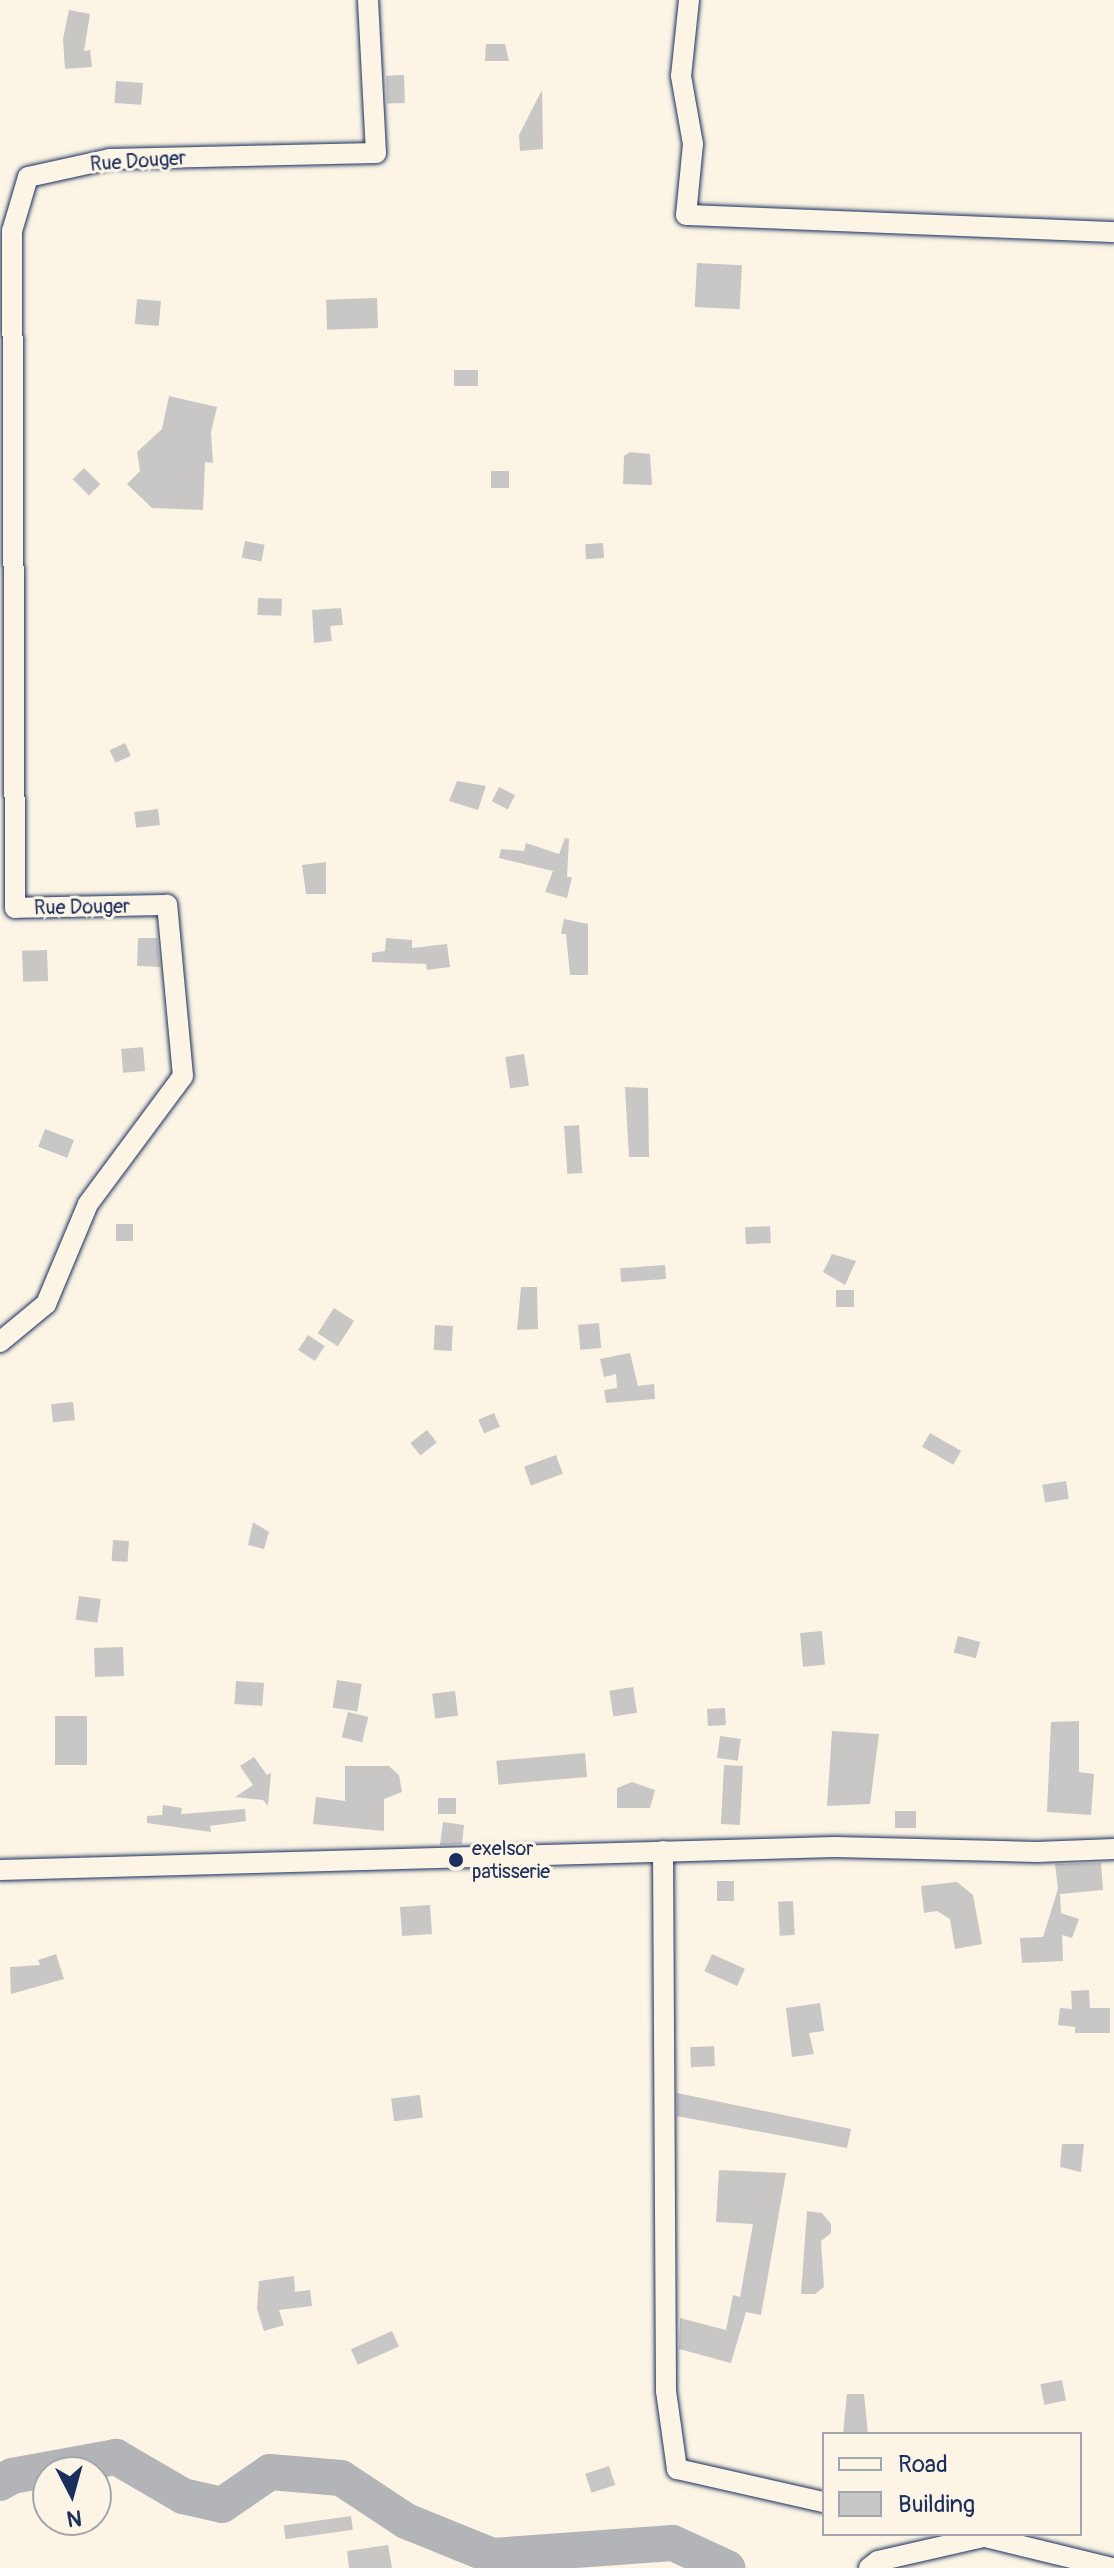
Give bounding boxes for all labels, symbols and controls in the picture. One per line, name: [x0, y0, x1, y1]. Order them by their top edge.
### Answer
street label: Rue Douger: [89, 146, 187, 176]
street label: Rue Douger: [34, 894, 130, 920]
place label: exelsor patisserie: [472, 1836, 550, 1883]
marker: exelsor patisserie: [447, 1851, 465, 1869]
legend: [822, 2432, 1082, 2536]
text: Road: [898, 2450, 948, 2479]
north arrow: [32, 2456, 112, 2536]
text: Building: [898, 2490, 975, 2519]
text: N: [65, 2503, 83, 2533]

